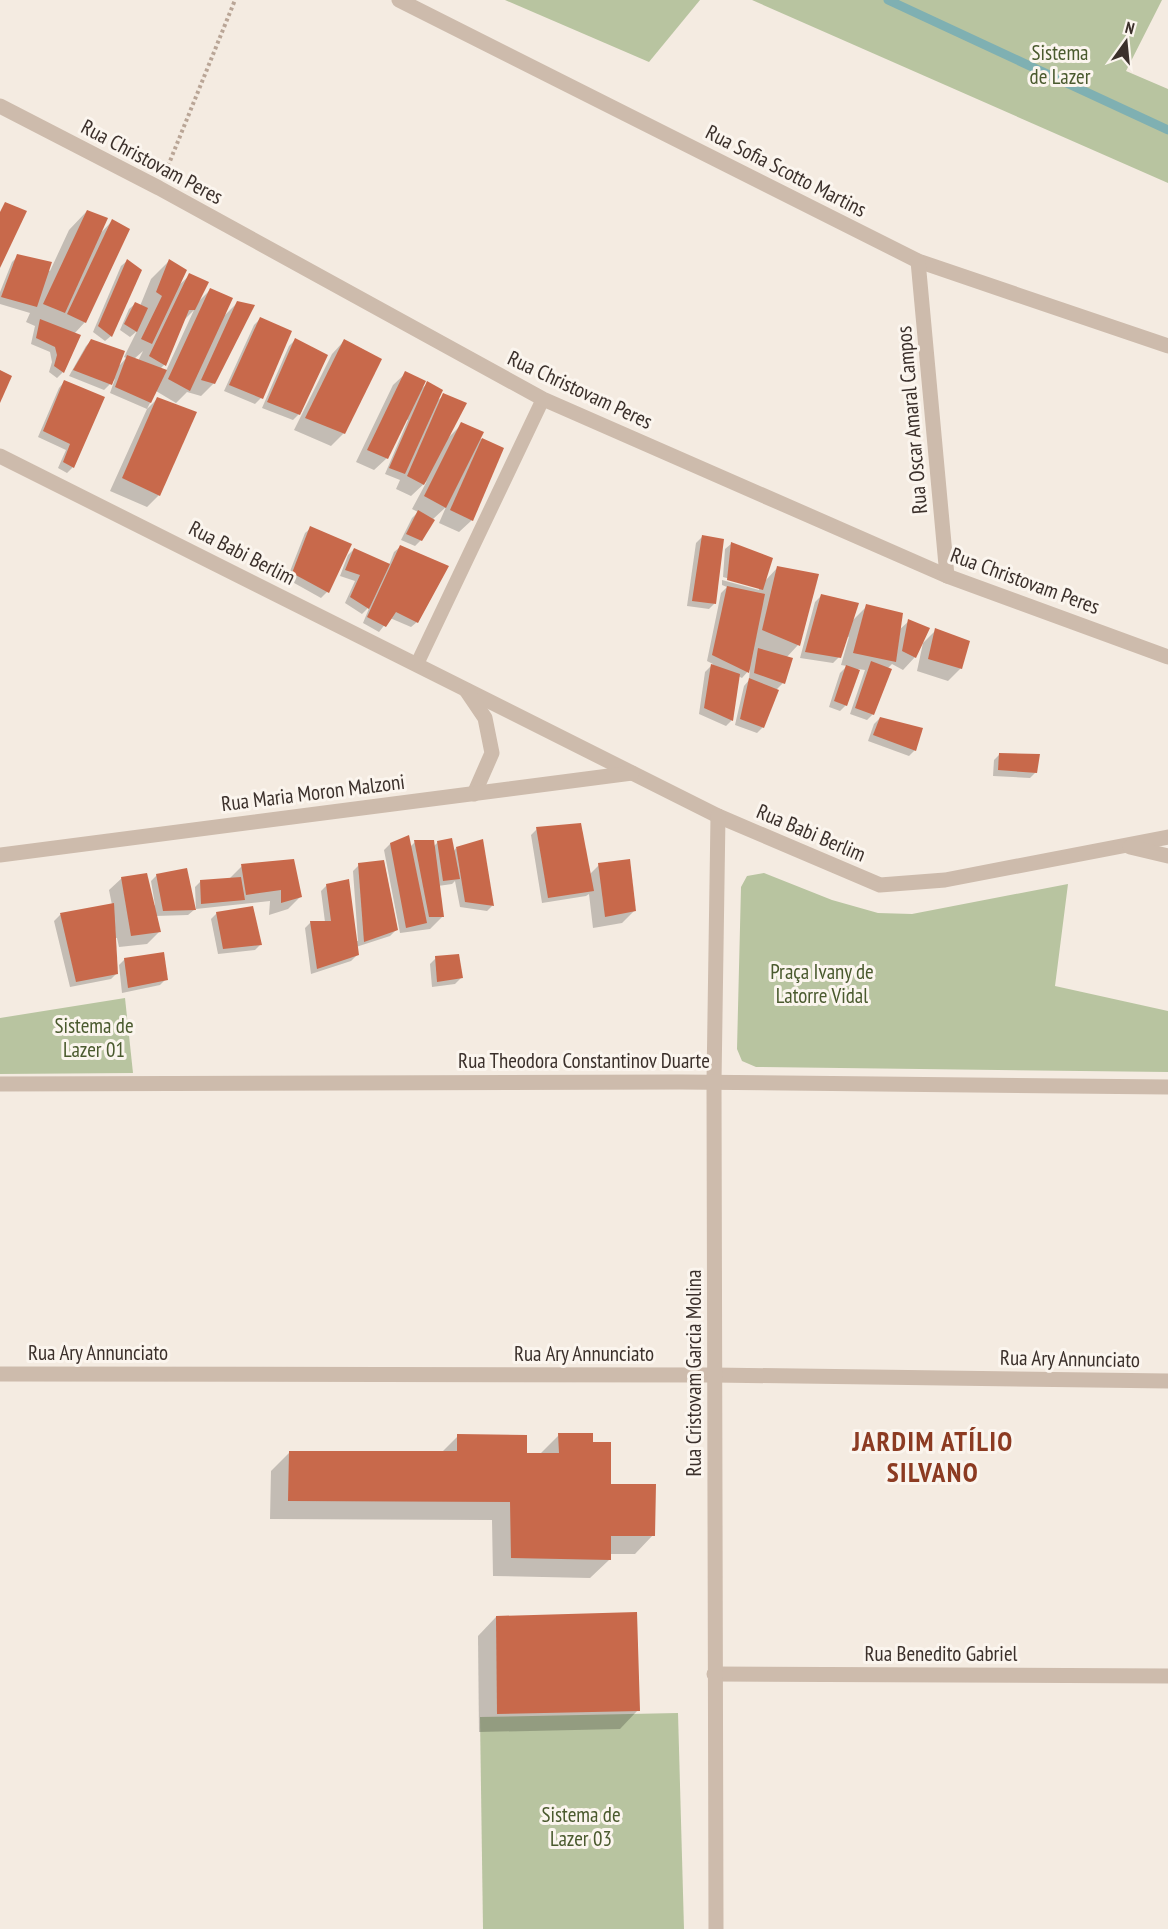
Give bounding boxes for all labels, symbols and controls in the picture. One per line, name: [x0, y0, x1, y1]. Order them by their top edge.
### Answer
north arrow: [1096, 12, 1156, 72]
text: N: [1123, 17, 1137, 38]
park label: Sistema de Lazer: [1030, 39, 1091, 90]
street label: Rua Christovam Peres: [77, 113, 228, 210]
street label: Rua Sofia Scotto Martins: [701, 118, 871, 223]
street label: Rua Oscar Amaral Campos: [890, 325, 933, 515]
street label: Rua Christovam Peres: [504, 344, 657, 435]
street label: Rua Babi Berlim: [184, 514, 300, 591]
street label: Rua Christovam Peres: [947, 541, 1103, 620]
street label: Rua Maria Moron Malzoni: [220, 768, 406, 817]
street label: Rua Babi Berlim: [753, 797, 870, 868]
park label: Praça Ivany de Latorre Vidal: [770, 958, 874, 1009]
park label: Sistema de Lazer 01: [54, 1012, 134, 1063]
street label: Rua Theodora Constantinov Duarte: [458, 1047, 710, 1074]
street label: Rua Cristovam Garcia Molina: [680, 1270, 707, 1476]
street label: Rua Ary Annunciato: [28, 1339, 168, 1366]
street label: Rua Ary Annunciato: [514, 1340, 654, 1367]
street label: Rua Ary Annunciato: [1000, 1344, 1140, 1373]
district label: JARDIM ATÍLIO SILVANO: [851, 1424, 1014, 1489]
street label: Rua Benedito Gabriel: [864, 1640, 1018, 1667]
park label: Sistema de Lazer 03: [541, 1801, 621, 1852]

